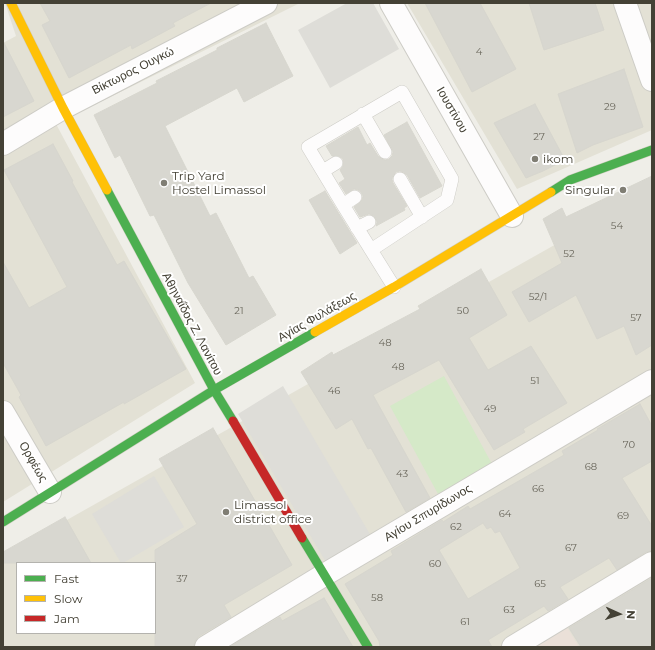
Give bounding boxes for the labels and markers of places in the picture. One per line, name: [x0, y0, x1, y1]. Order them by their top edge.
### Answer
place label: ikom: [543, 152, 573, 166]
marker: ikom: [530, 154, 540, 164]
place label: Trip Yard Hostel Limassol: [172, 169, 266, 197]
marker: Trip Yard Hostel Limassol: [159, 178, 169, 188]
place label: Singular: [565, 183, 615, 197]
marker: Singular: [618, 185, 628, 195]
place label: Limassol district office: [234, 498, 312, 526]
marker: Limassol district office: [221, 507, 231, 517]

